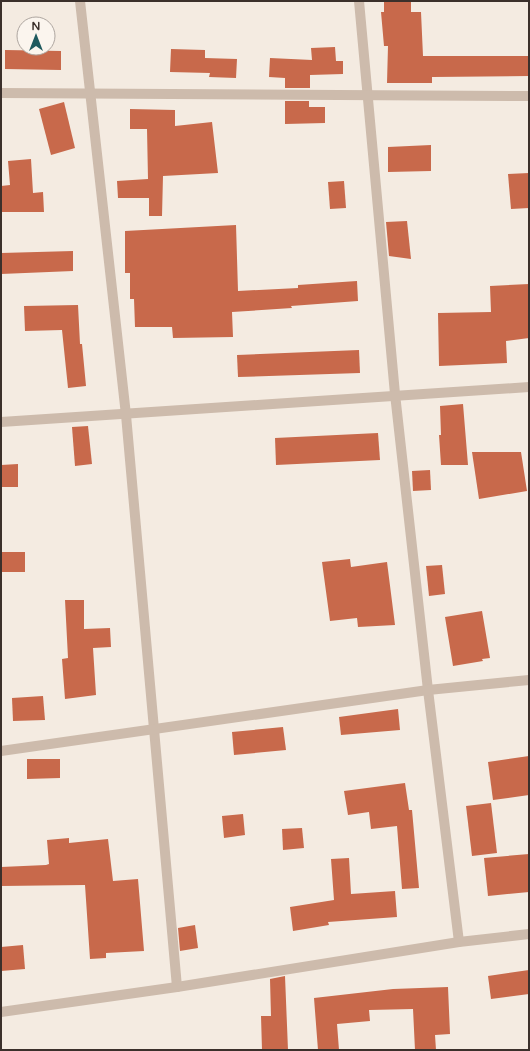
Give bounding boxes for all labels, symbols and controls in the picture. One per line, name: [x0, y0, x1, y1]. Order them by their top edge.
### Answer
north arrow: [16, 16, 56, 56]
text: N: [32, 20, 40, 33]

